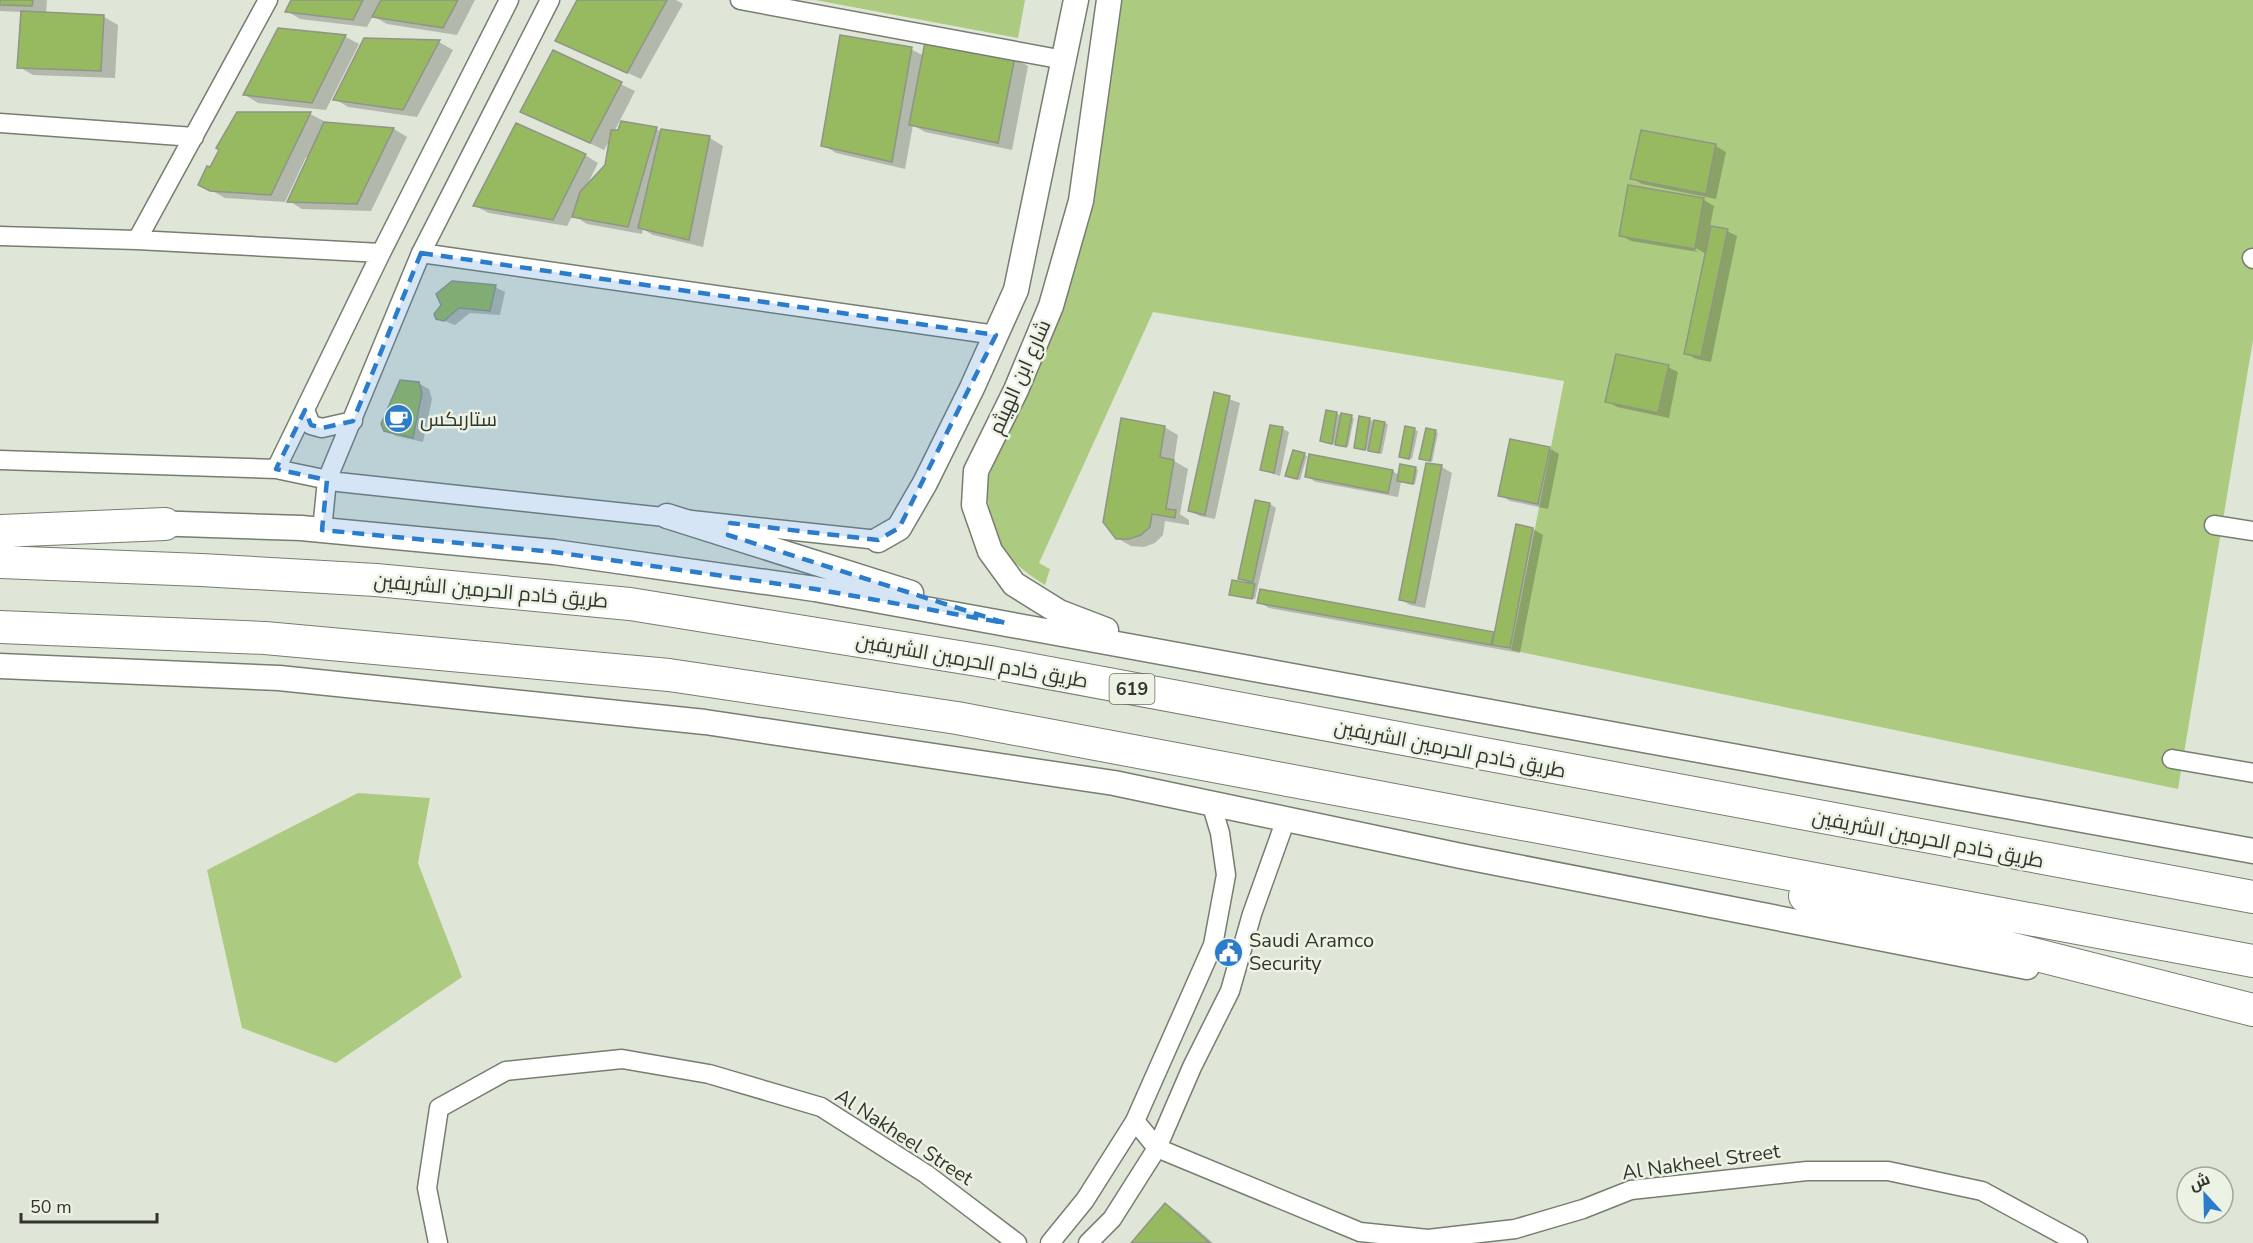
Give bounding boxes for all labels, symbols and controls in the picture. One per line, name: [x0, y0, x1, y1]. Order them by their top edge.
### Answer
street label: شارع ابن الهيثم: [983, 315, 1057, 439]
cafe icon: ستاربكس: [383, 403, 415, 435]
place label: ستاربكس: [420, 406, 497, 433]
street label: طريق خادم الحرمين الشريفين: [373, 567, 609, 615]
street label: طريق خادم الحرمين الشريفين: [854, 627, 1090, 695]
road number: 619: [1110, 674, 1154, 704]
street label: طريق خادم الحرمين الشريفين: [1332, 713, 1568, 785]
street label: طريق خادم الحرمين الشريفين: [1810, 803, 2046, 875]
place label: Saudi Aramco Security: [1249, 927, 1374, 977]
public building icon: Saudi Aramco Security: [1212, 936, 1244, 968]
street label: Al Nakheel Street: [830, 1082, 979, 1192]
street label: Al Nakheel Street: [1620, 1137, 1783, 1186]
north arrow: [2175, 1165, 2235, 1225]
text: ش: [2186, 1168, 2213, 1196]
scale bar: [21, 1186, 158, 1224]
text: 50 m: [30, 1195, 72, 1219]

